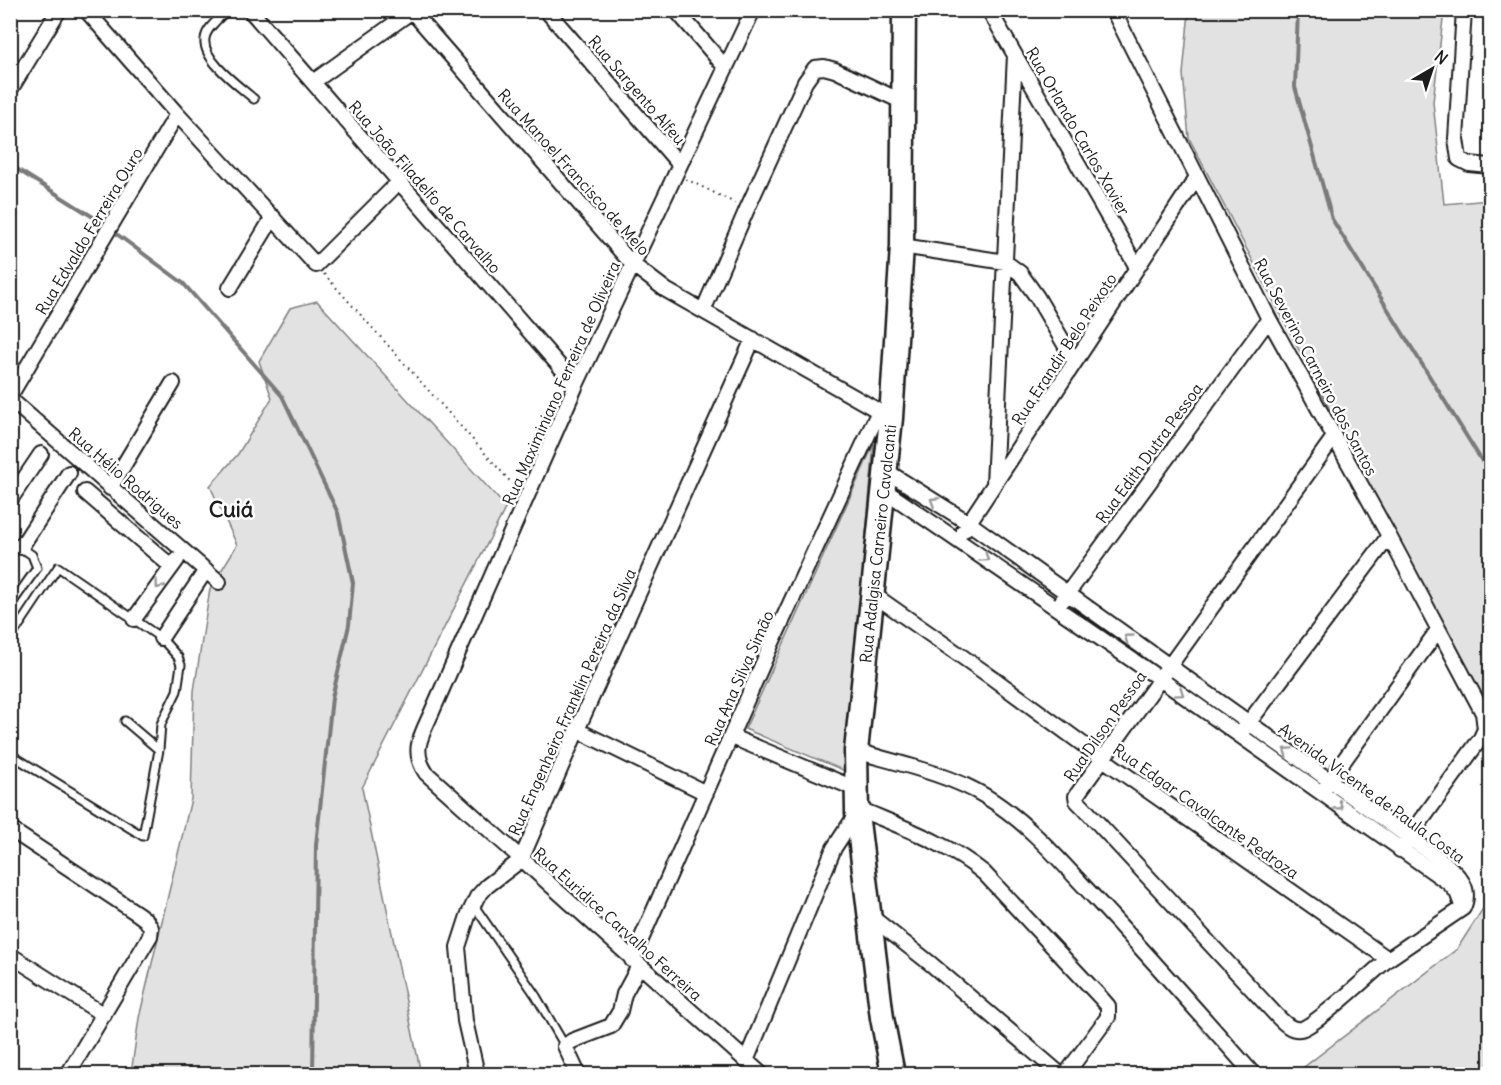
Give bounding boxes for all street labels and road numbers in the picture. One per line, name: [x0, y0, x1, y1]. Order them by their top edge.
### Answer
street label: Rua Sargento Alfeu: [584, 31, 690, 149]
street label: Rua Orlando Carlos Xavier: [1022, 43, 1135, 219]
street label: Rua Manoel Francisco de Melo: [494, 85, 654, 259]
street label: Rua João Filadelfo de Carvalho: [345, 97, 505, 277]
street label: Rua Edvaldo Ferreira Ouro: [31, 144, 147, 318]
street label: Rua Severino Carneiro dos Santos: [1250, 255, 1382, 479]
street label: Rua Maximiniano Ferreira de Oliveira: [498, 258, 624, 508]
street label: Rua Erandir Belo Peixoto: [1007, 269, 1121, 429]
street label: Rua Edith Dutra Pessoa: [1091, 379, 1207, 527]
street label: Rua Hélio Rodrigues: [65, 423, 187, 533]
street label: Rua Adalgisa Carneiro Cavalcanti: [855, 424, 900, 664]
street label: Rua Engenheiro Franklin Pereira da Silva: [504, 565, 640, 839]
street label: Rua Ana Silva Simão: [700, 607, 778, 749]
street label: Rua Dilson Pessoa: [1059, 667, 1151, 785]
street label: Avenida Vicente de Paula Costa: [1275, 719, 1469, 867]
street label: Rua Edgar Cavalcante Pedroza: [1109, 739, 1303, 883]
street label: Rua Euridice Carvalho Ferreira: [530, 843, 706, 1005]

